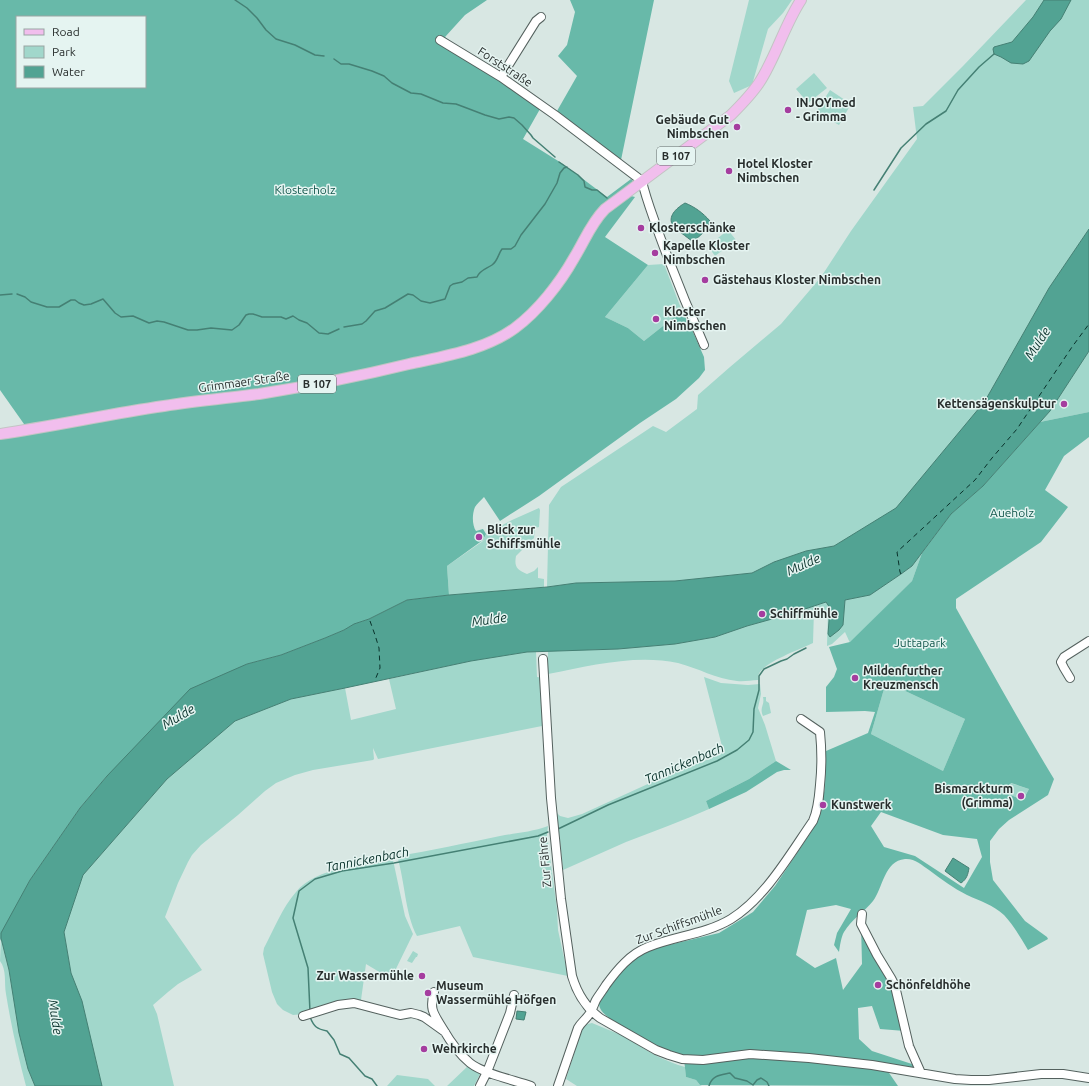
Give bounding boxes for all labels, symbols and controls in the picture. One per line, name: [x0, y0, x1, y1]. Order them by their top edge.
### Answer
legend: [16, 16, 146, 88]
text: Road: [52, 25, 80, 38]
street label: Forststraße: [476, 44, 535, 89]
text: Park: [52, 45, 76, 58]
text: Water: [52, 65, 85, 78]
place label: INJOYmed - Grimma: [796, 96, 856, 123]
marker: INJOYmed - Grimma: [783, 105, 793, 115]
place label: Gebäude Gut Nimbschen: [656, 113, 729, 140]
marker: Gebäude Gut Nimbschen: [732, 122, 742, 132]
road number: B 107: [657, 147, 695, 165]
place label: Hotel Kloster Nimbschen: [737, 157, 813, 184]
marker: Hotel Kloster Nimbschen: [724, 166, 734, 176]
park label: Klosterholz: [274, 183, 336, 196]
place label: Klosterschänke: [649, 221, 736, 234]
marker: Klosterschänke: [636, 223, 646, 233]
place label: Kapelle Kloster Nimbschen: [663, 239, 750, 266]
marker: Kapelle Kloster Nimbschen: [650, 248, 660, 258]
place label: Gästehaus Kloster Nimbschen: [713, 273, 881, 286]
marker: Gästehaus Kloster Nimbschen: [700, 275, 710, 285]
place label: Kloster Nimbschen: [664, 305, 726, 332]
marker: Kloster Nimbschen: [651, 314, 661, 324]
water label: Mulde: [1022, 324, 1053, 362]
street label: Grimmaer Straße: [198, 369, 290, 394]
road number: B 107: [298, 375, 336, 393]
place label: Kettensägenskulptur: [937, 397, 1056, 410]
marker: Kettensägenskulptur: [1059, 399, 1069, 409]
park label: Aueholz: [990, 506, 1034, 519]
place label: Blick zur Schiffsmühle: [487, 523, 561, 550]
marker: Blick zur Schiffsmühle: [474, 532, 484, 542]
water label: Mulde: [784, 550, 822, 578]
place label: Schiffmühle: [770, 607, 838, 620]
marker: Schiffmühle: [757, 609, 767, 619]
water label: Mulde: [471, 610, 508, 628]
park label: Juttapark: [894, 636, 946, 649]
place label: Mildenfurther Kreuzmensch: [863, 664, 943, 691]
marker: Mildenfurther Kreuzmensch: [850, 673, 860, 683]
water label: Mulde: [159, 701, 197, 731]
water label: Tannickenbach: [642, 740, 726, 786]
place label: Bismarckturm (Grimma): [934, 782, 1013, 810]
marker: Bismarckturm (Grimma): [1016, 791, 1026, 801]
place label: Kunstwerk: [831, 798, 892, 811]
marker: Kunstwerk: [818, 800, 828, 810]
street label: Zur Fähre: [536, 836, 553, 888]
water label: Tannickenbach: [324, 844, 410, 874]
street label: Zur Schiffsmühle: [634, 903, 724, 946]
place label: Zur Wassermühle: [316, 969, 414, 982]
marker: Zur Wassermühle: [417, 971, 427, 981]
place label: Schönfeldhöhe: [886, 978, 971, 991]
place label: Museum Wassermühle Höfgen: [436, 979, 556, 1006]
marker: Schönfeldhöhe: [873, 980, 883, 990]
marker: Museum Wassermühle Höfgen: [423, 988, 433, 998]
water label: Mulde: [46, 998, 66, 1036]
place label: Wehrkirche: [432, 1042, 497, 1055]
marker: Wehrkirche: [419, 1044, 429, 1054]

